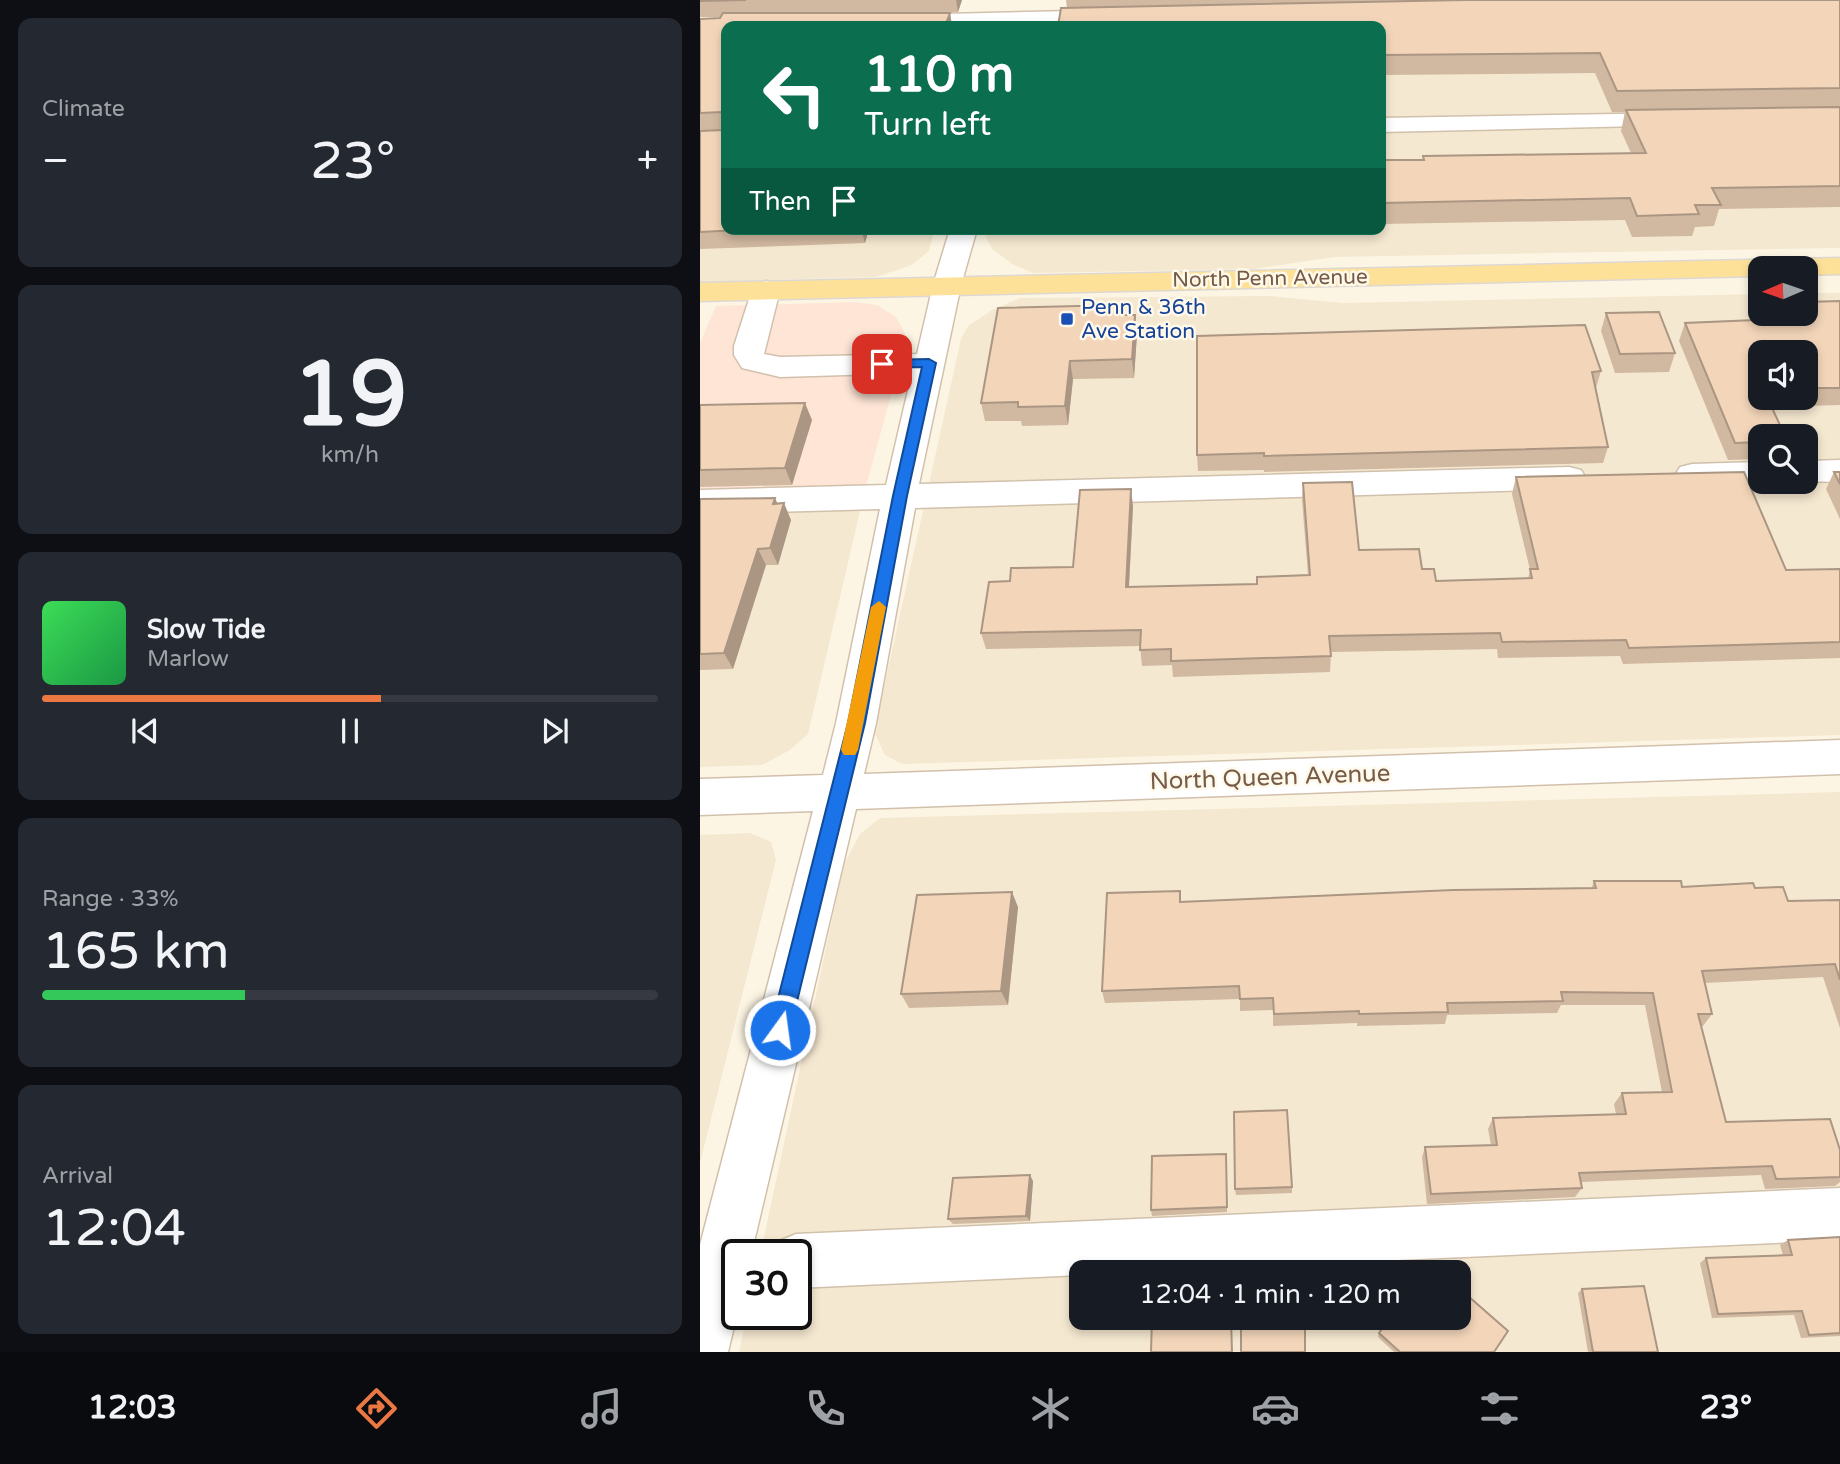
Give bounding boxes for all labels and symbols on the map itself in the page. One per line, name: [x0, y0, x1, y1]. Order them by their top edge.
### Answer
north arrow: [1748, 256, 1818, 326]
street label: North Penn Avenue: [1172, 264, 1368, 293]
place label: Penn & 36th Ave Station: [1081, 295, 1206, 344]
marker: Penn & 36th Ave Station: [1059, 311, 1075, 327]
pin: [852, 334, 912, 394]
street label: North Queen Avenue: [1149, 759, 1391, 796]
position arrow: [743, 993, 817, 1067]
speed limit sign: 30: [721, 1239, 812, 1330]

